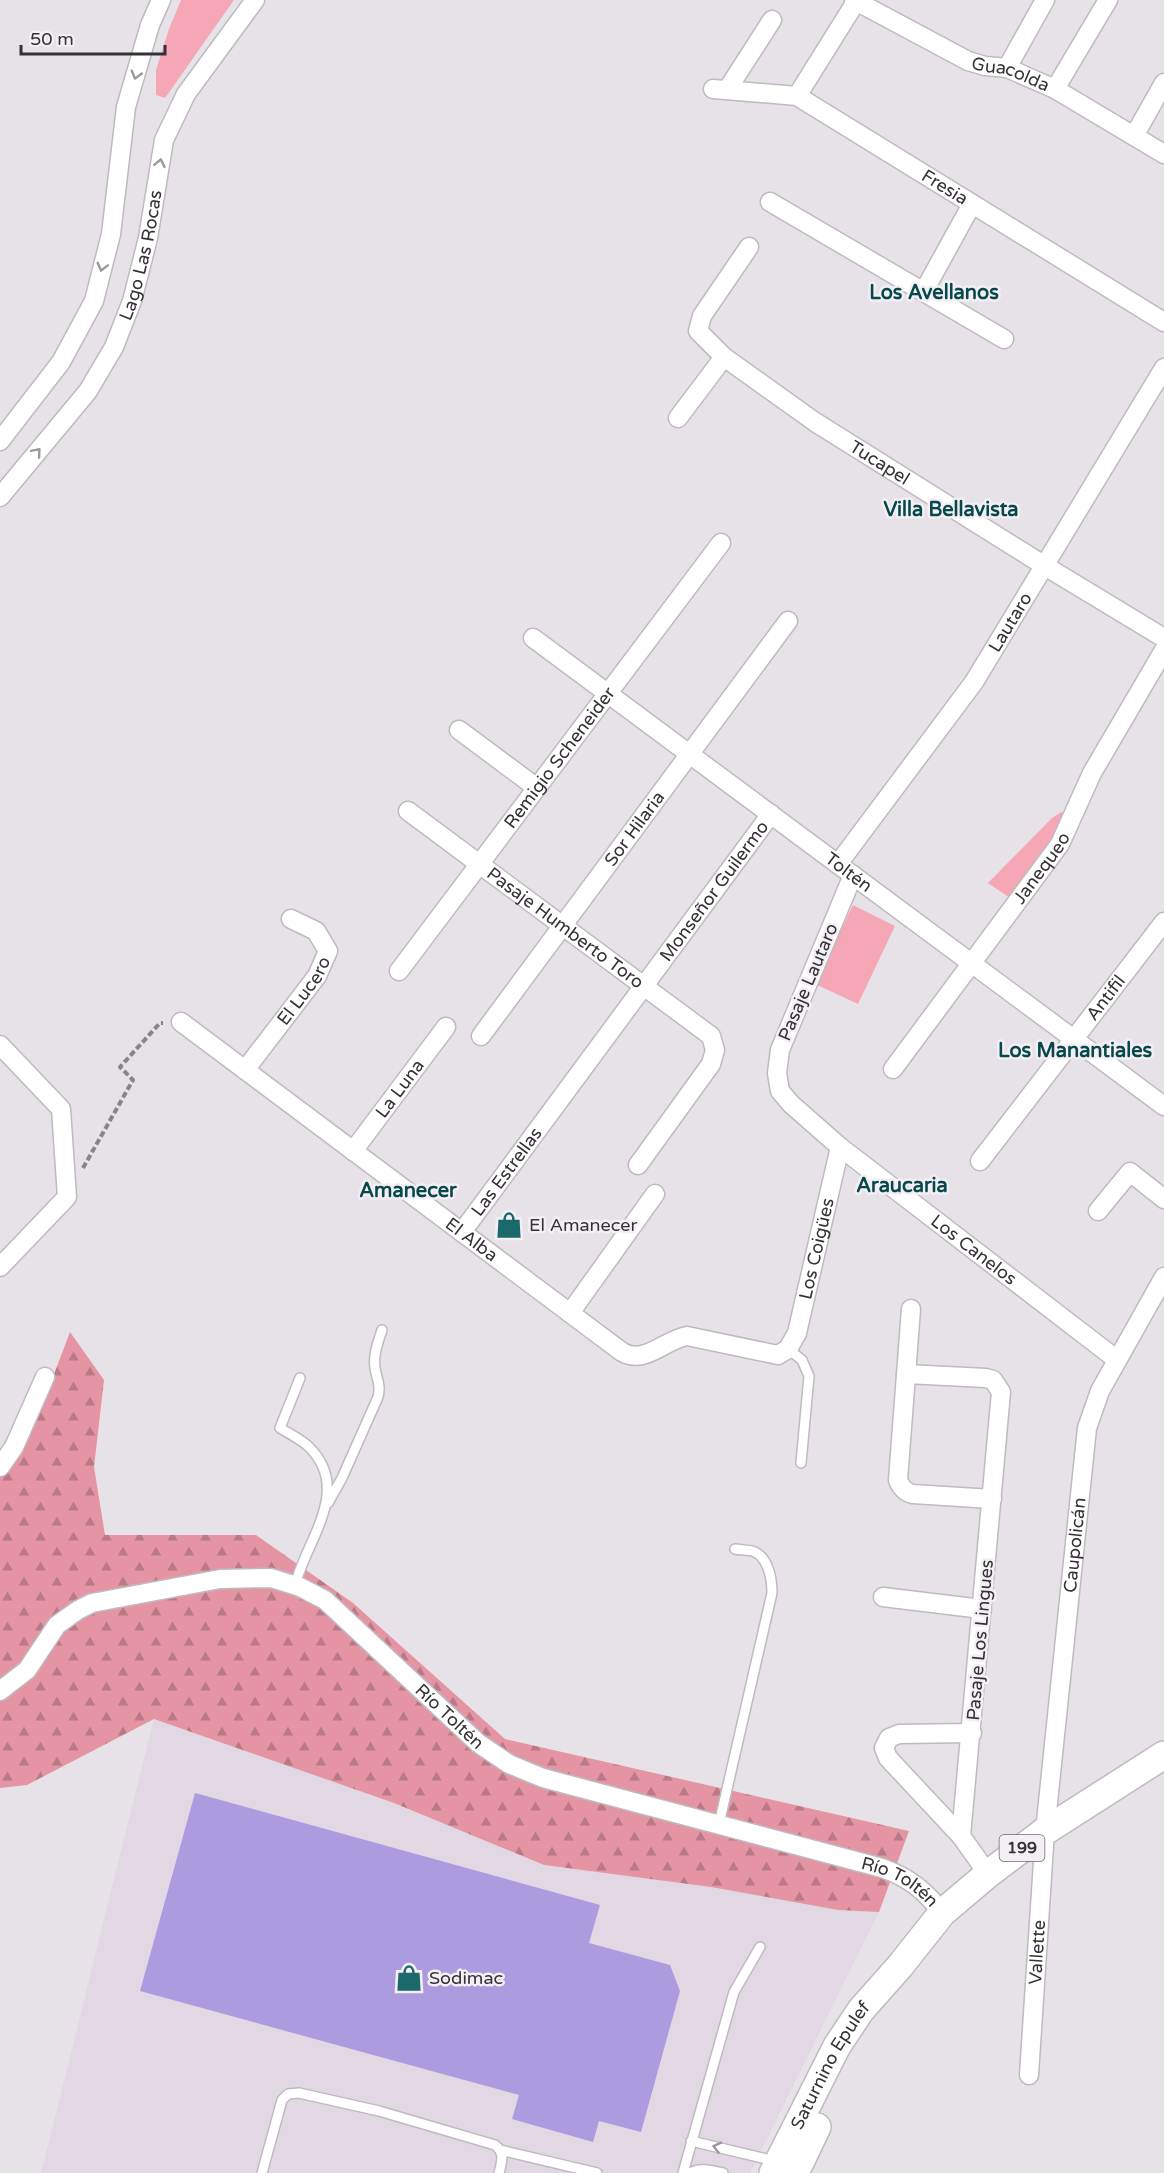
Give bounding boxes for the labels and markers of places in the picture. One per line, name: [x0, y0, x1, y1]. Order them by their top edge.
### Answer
shop icon: El Amanecer: [494, 1210, 524, 1240]
place label: El Amanecer: [529, 1214, 637, 1236]
shop icon: Sodimac: [394, 1963, 424, 1993]
place label: Sodimac: [429, 1967, 503, 1989]

